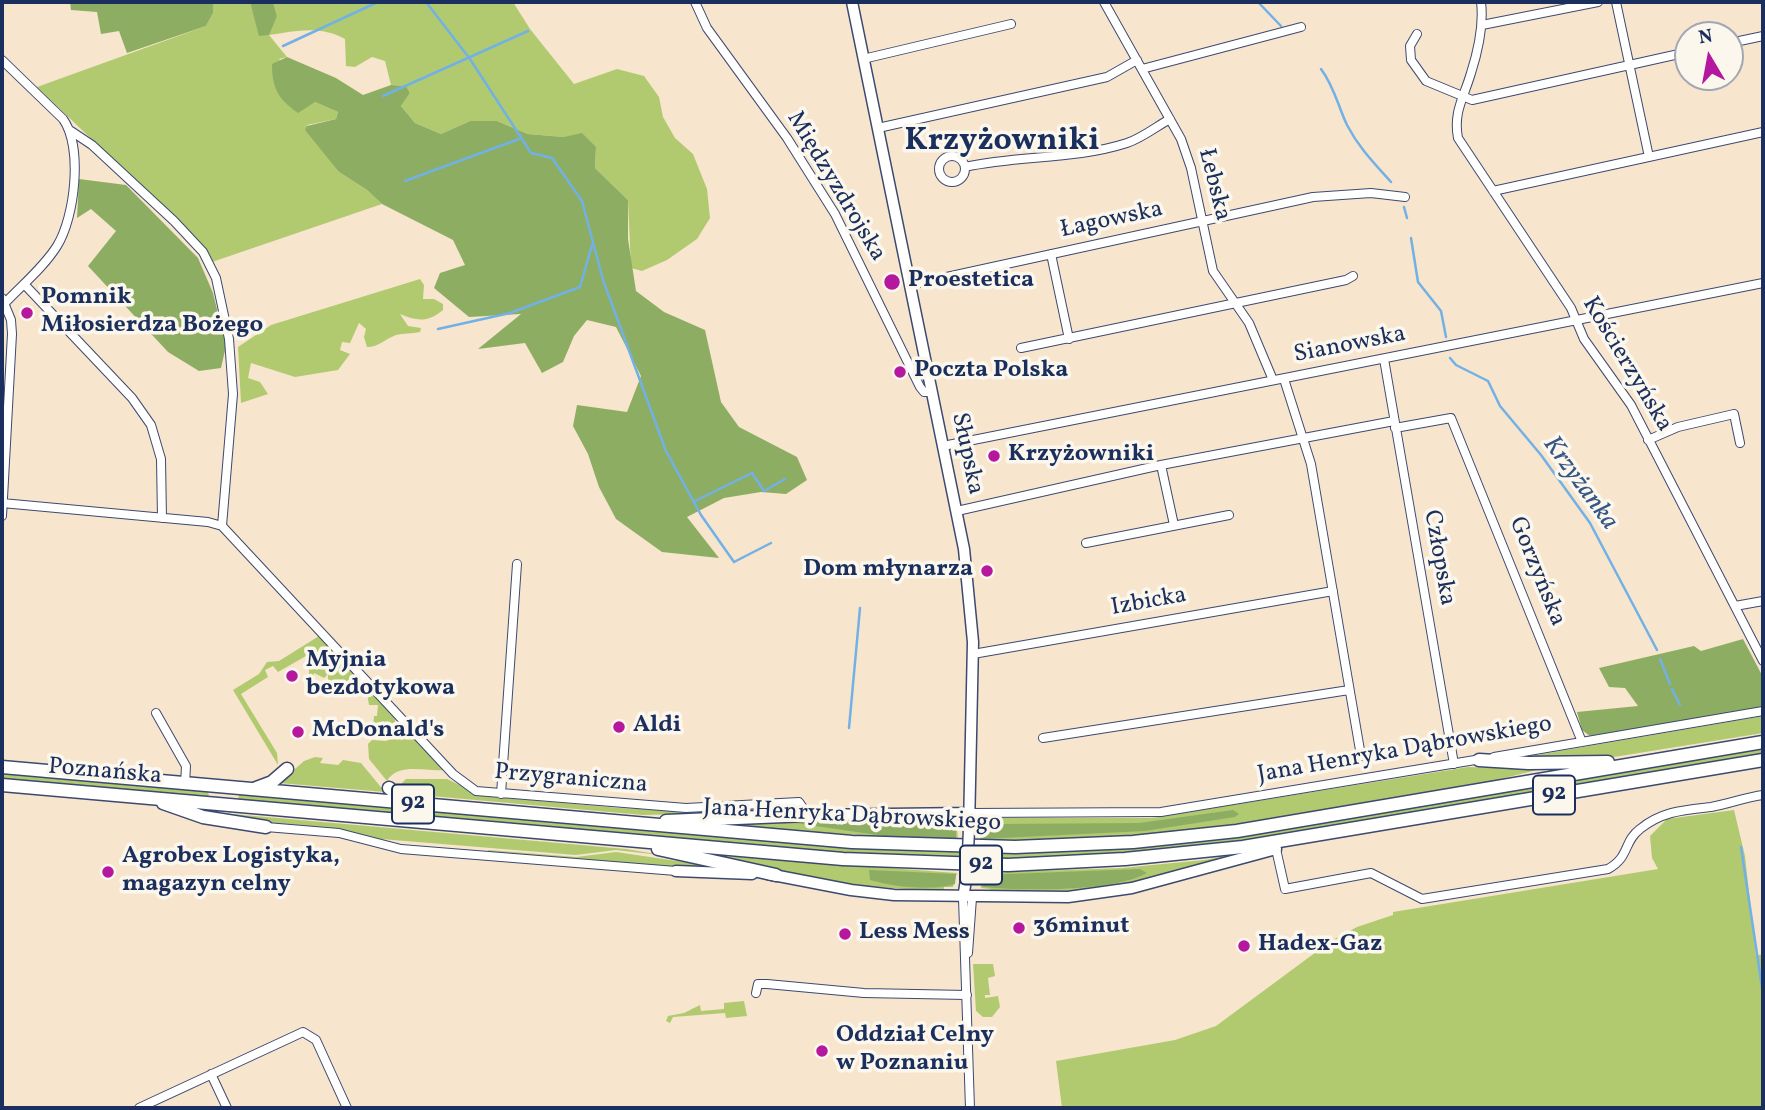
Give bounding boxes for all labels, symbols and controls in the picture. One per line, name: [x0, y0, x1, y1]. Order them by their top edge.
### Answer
north arrow: [1674, 21, 1744, 91]
text: N: [1697, 23, 1715, 51]
street label: Międzyzdrojska: [779, 107, 891, 267]
district label: Krzyżowniki: [904, 124, 1100, 162]
street label: Łebska: [1190, 146, 1236, 224]
street label: Łagowska: [1058, 196, 1166, 246]
place label: Proestetica: [908, 268, 1034, 296]
marker: Proestetica: [882, 272, 902, 292]
place label: Pomnik Miłosierdza Bożego: [41, 285, 263, 341]
street label: Kościerzyńska: [1574, 292, 1678, 438]
marker: Pomnik Miłosierdza Bożego: [19, 305, 35, 321]
street label: Sianowska: [1292, 321, 1408, 371]
place label: Poczta Polska: [914, 358, 1068, 386]
marker: Poczta Polska: [892, 364, 908, 380]
street label: Słupska: [943, 410, 989, 498]
water label: Krzyżanka: [1535, 431, 1623, 537]
place label: Krzyżowniki: [1008, 442, 1154, 470]
marker: Krzyżowniki: [986, 448, 1002, 464]
street label: Człopska: [1415, 508, 1461, 608]
street label: Gorzyńska: [1501, 513, 1571, 631]
place label: Dom młynarza: [803, 557, 973, 585]
marker: Dom młynarza: [979, 563, 995, 579]
street label: Izbicka: [1109, 582, 1189, 624]
place label: Myjnia bezdotykowa: [306, 648, 455, 704]
marker: Myjnia bezdotykowa: [284, 668, 300, 684]
street label: Jana Henryka Dąbrowskiego: [1256, 711, 1554, 791]
place label: Aldi: [633, 713, 681, 741]
place label: McDonald's: [312, 718, 444, 746]
marker: Aldi: [611, 719, 627, 735]
marker: McDonald's: [290, 724, 306, 740]
street label: Poznańska: [47, 754, 163, 792]
street label: Przygraniczna: [493, 759, 649, 801]
road number: 92: [1533, 776, 1575, 814]
road number: 92: [392, 784, 434, 824]
street label: Jana Henryka Dąbrowskiego: [702, 795, 1002, 839]
place label: Agrobex Logistyka, magazyn celny: [122, 844, 340, 900]
road number: 92: [960, 846, 1002, 884]
marker: Agrobex Logistyka, magazyn celny: [100, 864, 116, 880]
place label: 36minut: [1033, 914, 1129, 942]
place label: Less Mess: [859, 920, 970, 948]
marker: 36minut: [1011, 920, 1027, 936]
marker: Less Mess: [837, 926, 853, 942]
place label: Hadex-Gaz: [1258, 932, 1382, 960]
marker: Hadex-Gaz: [1236, 938, 1252, 954]
place label: Oddział Celny w Poznaniu: [836, 1023, 994, 1079]
marker: Oddział Celny w Poznaniu: [814, 1043, 830, 1059]

